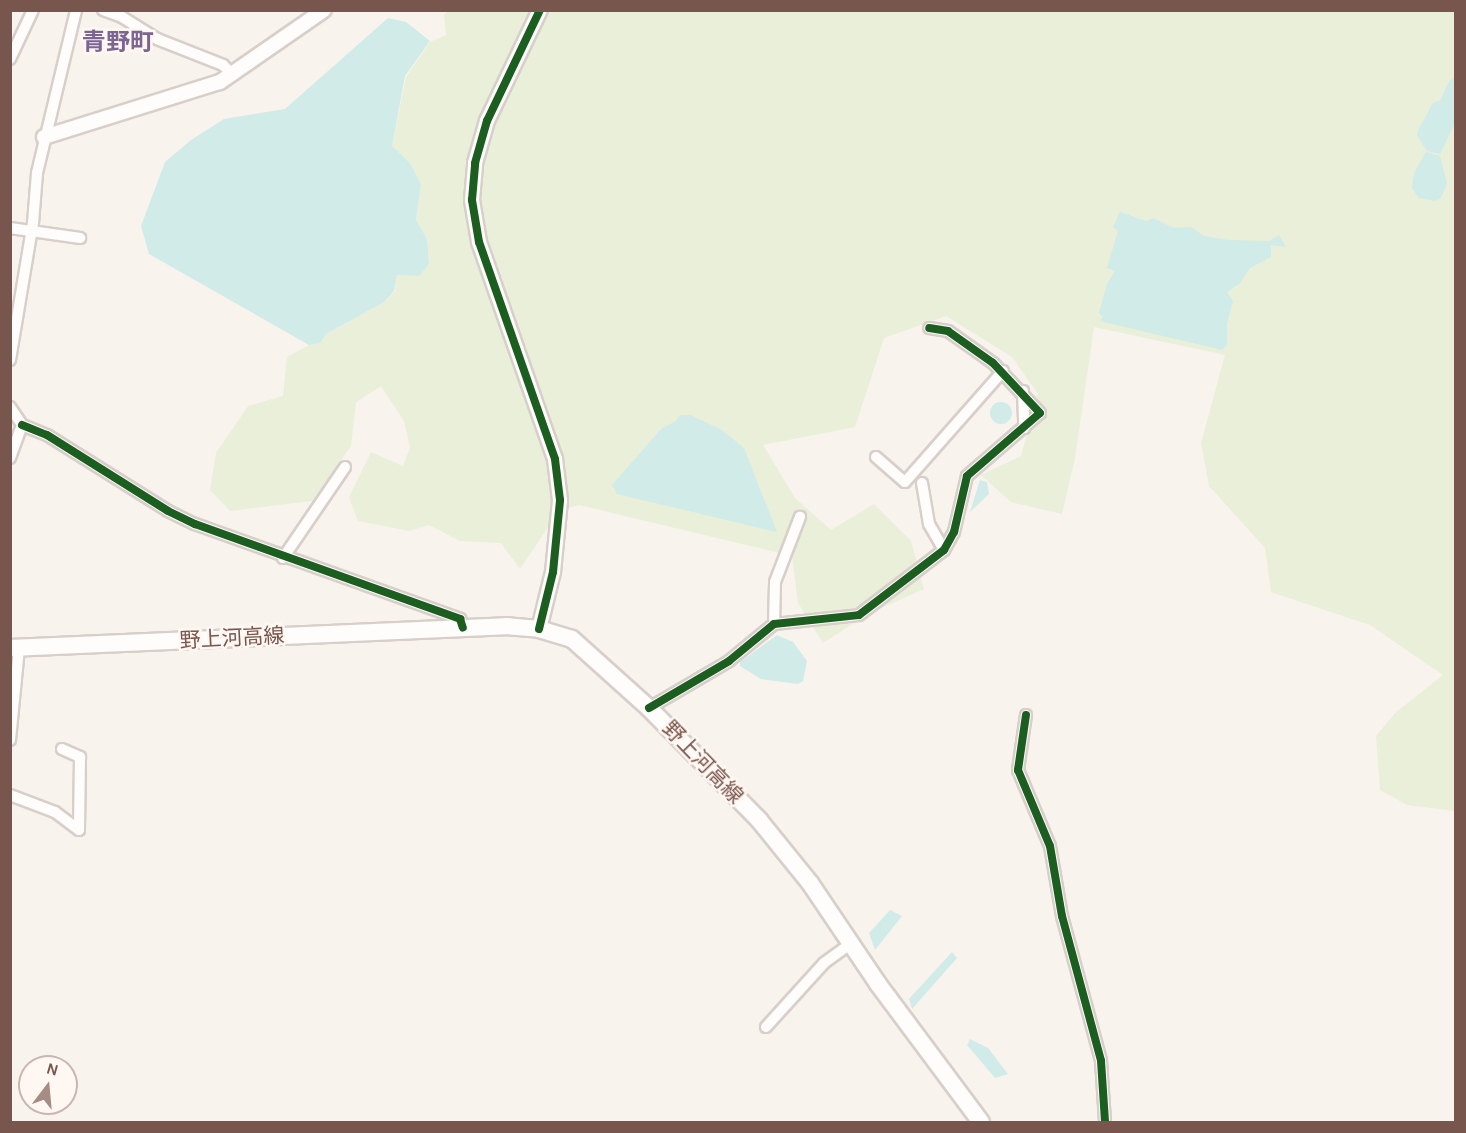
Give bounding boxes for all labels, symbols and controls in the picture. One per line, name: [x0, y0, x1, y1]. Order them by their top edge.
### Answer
district label: 青野町: [82, 29, 154, 57]
street label: 野上河高線: [179, 623, 285, 653]
street label: 野上河高線: [657, 715, 749, 809]
north arrow: [18, 1055, 78, 1115]
text: N: [44, 1058, 61, 1080]

